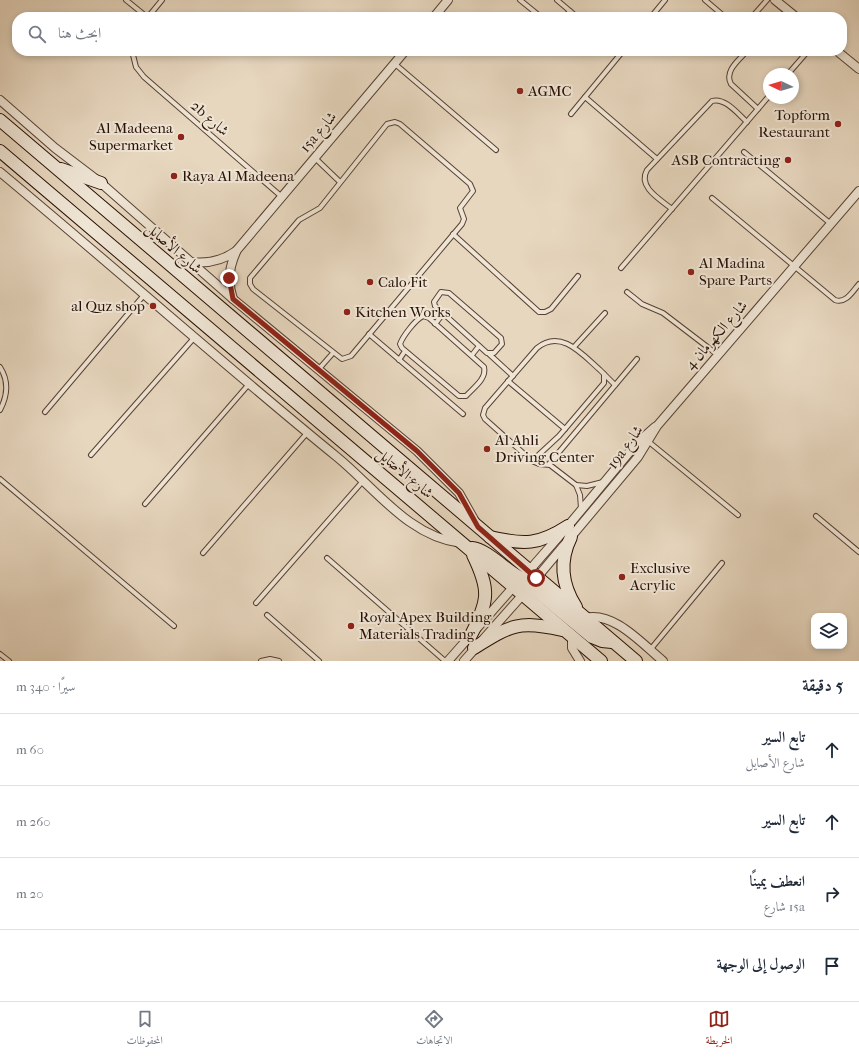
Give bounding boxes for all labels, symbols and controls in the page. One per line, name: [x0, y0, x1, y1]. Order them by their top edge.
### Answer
search box: [12, 12, 847, 56]
icon: search: [26, 23, 48, 45]
text: ابحث هنا: [58, 24, 101, 42]
north arrow: [763, 68, 799, 104]
place label: AGMC: [527, 82, 572, 100]
marker: AGMC: [515, 86, 525, 96]
street label: 2b شارع: [185, 97, 233, 143]
place label: Topform Restaurant: [758, 106, 831, 141]
street label: 15a شارع: [296, 108, 343, 159]
place label: Al Madeena Supermarket: [89, 119, 174, 154]
marker: Topform Restaurant: [833, 119, 843, 129]
marker: Al Madeena Supermarket: [176, 132, 186, 142]
place label: ASB Contracting: [671, 151, 781, 169]
marker: ASB Contracting: [783, 155, 793, 165]
place label: Raya Al Madeena: [182, 167, 295, 185]
marker: Raya Al Madeena: [169, 171, 179, 181]
street label: شارع الأصايل: [140, 217, 207, 280]
place label: Al Madina Spare Parts: [698, 254, 772, 289]
marker: Al Madina Spare Parts: [686, 267, 696, 277]
route end: [220, 269, 238, 287]
place label: Calo Fit: [378, 273, 428, 291]
marker: Calo Fit: [365, 277, 375, 287]
place label: al Quz shop: [71, 297, 145, 315]
street label: شارع الكهرمان 4: [681, 297, 754, 376]
marker: al Quz shop: [148, 301, 158, 311]
place label: Kitchen Works: [355, 303, 451, 321]
marker: Kitchen Works: [342, 307, 352, 317]
street label: 19a شارع: [603, 422, 650, 475]
place label: Al Ahli Driving Center: [494, 431, 595, 466]
street label: شارع الأصايل: [370, 443, 438, 505]
marker: Al Ahli Driving Center: [482, 444, 492, 454]
place label: Exclusive Acrylic: [629, 559, 691, 594]
route start: [527, 569, 545, 587]
marker: Exclusive Acrylic: [617, 572, 627, 582]
place label: Royal Apex Building Materials Trading: [359, 608, 492, 643]
map controls: [811, 613, 847, 649]
button: layers: [811, 613, 847, 649]
marker: Royal Apex Building Materials Trading: [346, 621, 356, 631]
text: 5 دقيقة: [802, 675, 843, 695]
text: سيرًا · 340 m: [16, 679, 75, 694]
text: تابع السير: [763, 728, 805, 746]
icon: ahead: [821, 739, 843, 761]
text: 60 m: [16, 742, 44, 757]
text: شارع الأصايل: [746, 755, 805, 770]
text: تابع السير: [763, 811, 805, 829]
icon: ahead: [821, 811, 843, 833]
text: 260 m: [16, 814, 51, 829]
text: انعطف يمينًا: [750, 872, 805, 890]
icon: right: [821, 883, 843, 905]
text: 20 m: [16, 886, 43, 901]
text: 15a شارع: [763, 899, 805, 914]
text: الوصول إلى الوجهة: [716, 955, 805, 973]
icon: arrive: [821, 955, 843, 977]
tab: المحفوظات: [127, 1008, 163, 1051]
tab: الاتجاهات: [416, 1008, 453, 1051]
tab: الخريطة: [706, 1008, 732, 1051]

